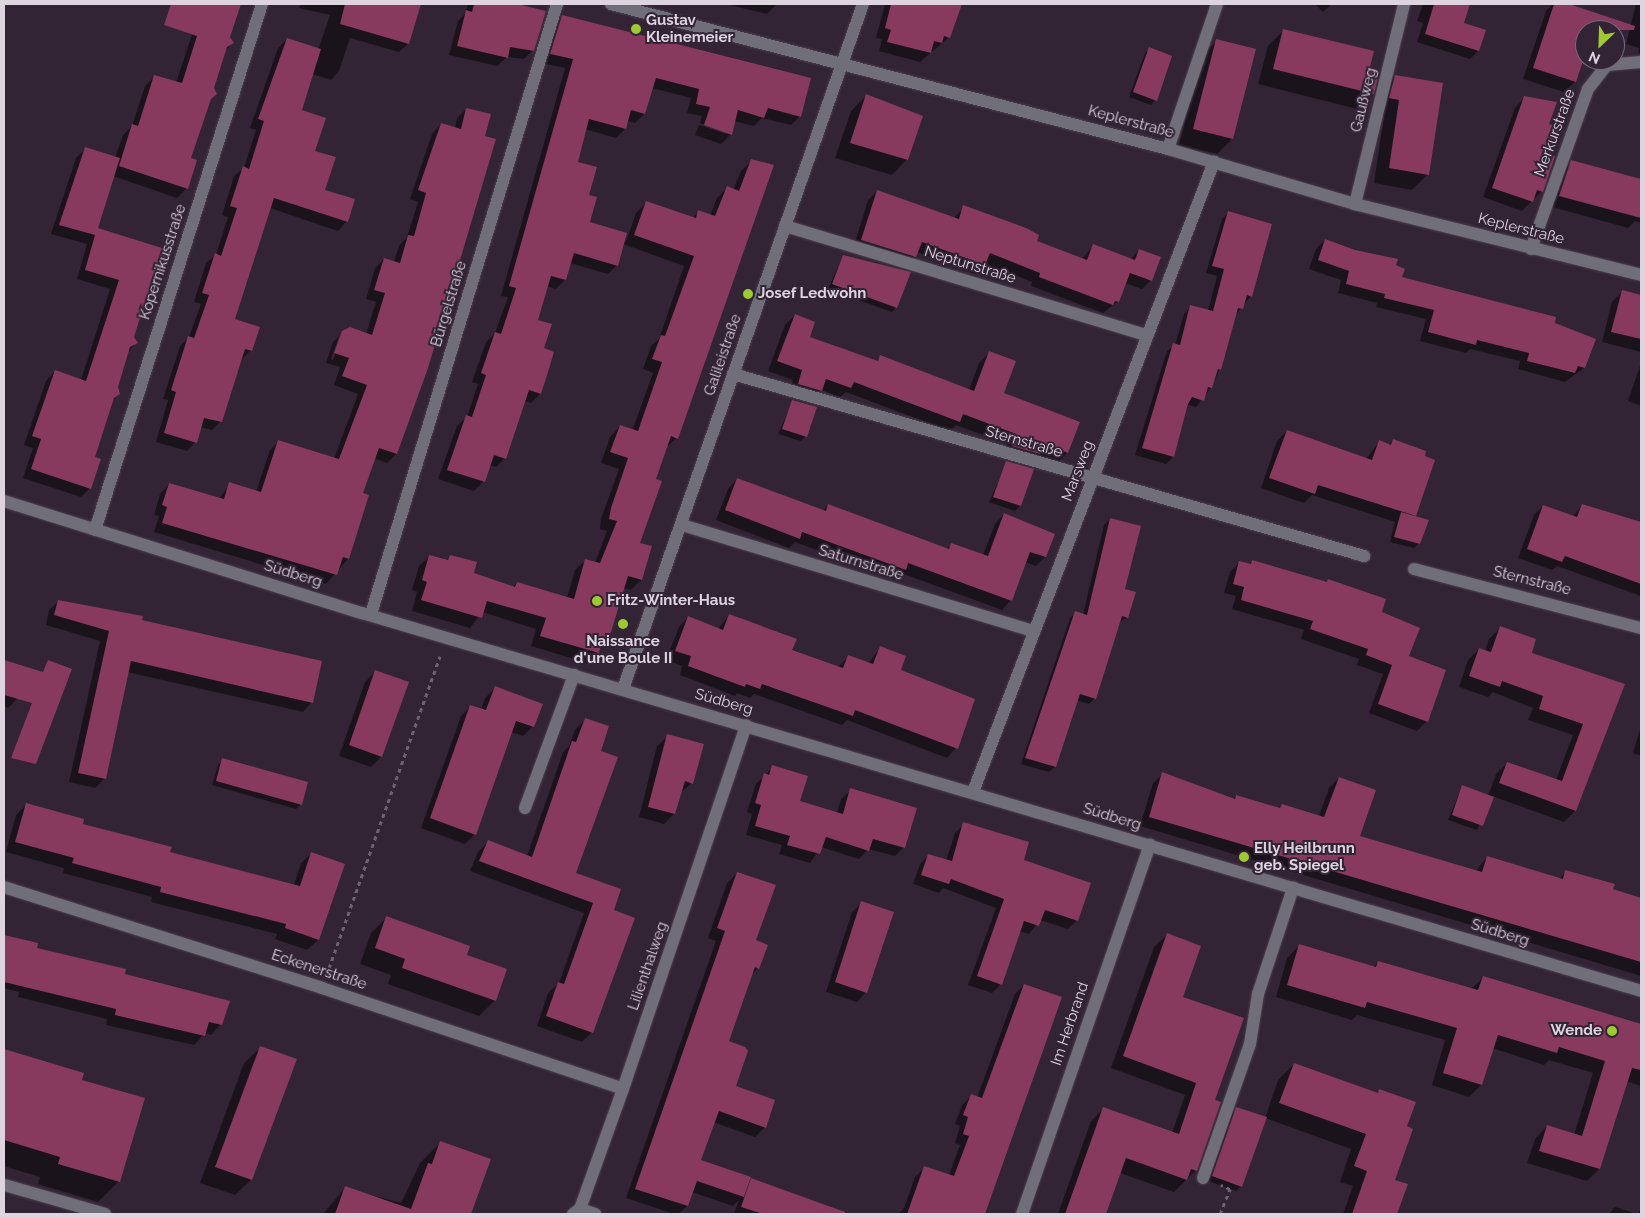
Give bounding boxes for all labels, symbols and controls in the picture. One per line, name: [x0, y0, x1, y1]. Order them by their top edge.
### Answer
place label: Gustav Kleinemeier: [646, 11, 733, 46]
north arrow: [1575, 20, 1625, 70]
marker: Gustav Kleinemeier: [630, 23, 642, 35]
text: N: [1586, 48, 1602, 67]
street label: Gaußweg: [1347, 66, 1381, 134]
street label: Merkurstraße: [1531, 87, 1579, 179]
street label: Keplerstraße: [1086, 102, 1176, 142]
street label: Kopernikusstraße: [136, 202, 190, 322]
street label: Keplerstraße: [1476, 210, 1566, 248]
street label: Neptunstraße: [922, 243, 1018, 287]
street label: Bürgelstraße: [427, 259, 471, 349]
place label: Josef Ledwohn: [758, 285, 867, 303]
marker: Josef Ledwohn: [742, 288, 754, 300]
street label: Galileistraße: [701, 312, 745, 398]
street label: Sternstraße: [983, 422, 1065, 462]
street label: Marsweg: [1058, 438, 1098, 504]
street label: Saturnstraße: [816, 542, 906, 584]
street label: Südberg: [262, 557, 324, 591]
street label: Sternstraße: [1491, 563, 1573, 599]
place label: Fritz-Winter-Haus: [607, 592, 735, 610]
marker: Fritz-Winter-Haus: [591, 595, 603, 607]
marker: Naissance d'une Boule II: [617, 618, 629, 630]
place label: Naissance d'une Boule II: [574, 632, 672, 667]
street label: Südberg: [693, 685, 755, 719]
street label: Südberg: [1081, 800, 1143, 834]
place label: Elly Heilbrunn geb. Spiegel: [1254, 839, 1355, 874]
marker: Elly Heilbrunn geb. Spiegel: [1238, 851, 1250, 863]
street label: Südberg: [1469, 916, 1531, 950]
street label: Lilienthalweg: [624, 919, 672, 1013]
street label: Eckenerstraße: [269, 946, 369, 994]
street label: Im Herbrand: [1047, 980, 1093, 1068]
place label: Wende: [1551, 1022, 1602, 1040]
marker: Wende: [1606, 1025, 1618, 1037]

